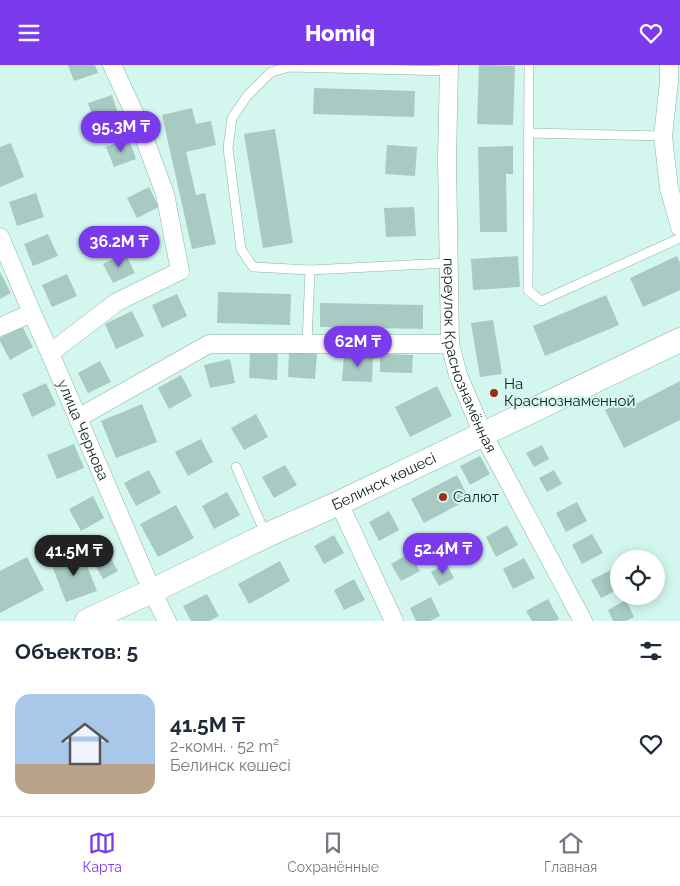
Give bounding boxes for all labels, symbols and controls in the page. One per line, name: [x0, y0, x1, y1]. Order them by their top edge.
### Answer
icon: menu: [15, 19, 43, 47]
icon: heart: [637, 19, 665, 47]
text: Homiq: [305, 20, 375, 46]
pin: 95.3M ₸: [75, 111, 167, 153]
text: 95.3M ₸: [92, 117, 150, 136]
pin: 36.2M ₸: [73, 225, 165, 268]
text: 36.2M ₸: [90, 232, 148, 251]
street label: переулок Краснознамённая: [440, 258, 500, 456]
pin: 62M ₸: [323, 325, 393, 368]
text: 62M ₸: [335, 332, 381, 351]
place label: На Краснознаменной: [504, 375, 635, 410]
street label: улица Чернова: [53, 377, 112, 483]
marker: На Краснознаменной: [488, 387, 500, 399]
street label: Белинск көшесі: [329, 449, 439, 514]
place label: Салют: [453, 488, 499, 506]
marker: Салют: [437, 491, 449, 503]
pin: 52.4M ₸: [397, 533, 489, 575]
pin: 41.5M ₸: [28, 535, 120, 577]
text: 52.4M ₸: [414, 539, 472, 558]
text: 41.5M ₸: [45, 541, 103, 560]
map controls: [610, 550, 665, 605]
button: locate: [610, 550, 665, 605]
icon: filters: [637, 637, 665, 665]
text: Объектов: 5: [15, 639, 138, 664]
text: 41.5M ₸: [170, 712, 245, 737]
icon: home: [55, 714, 115, 774]
icon: heart: [637, 730, 665, 758]
text: 2-комн. · 52 m²: [170, 737, 279, 756]
text: Белинск көшесі: [170, 756, 291, 775]
tab: Карта: [83, 829, 122, 875]
tab: Сохранённые: [287, 829, 379, 875]
tab: Главная: [544, 829, 597, 875]

